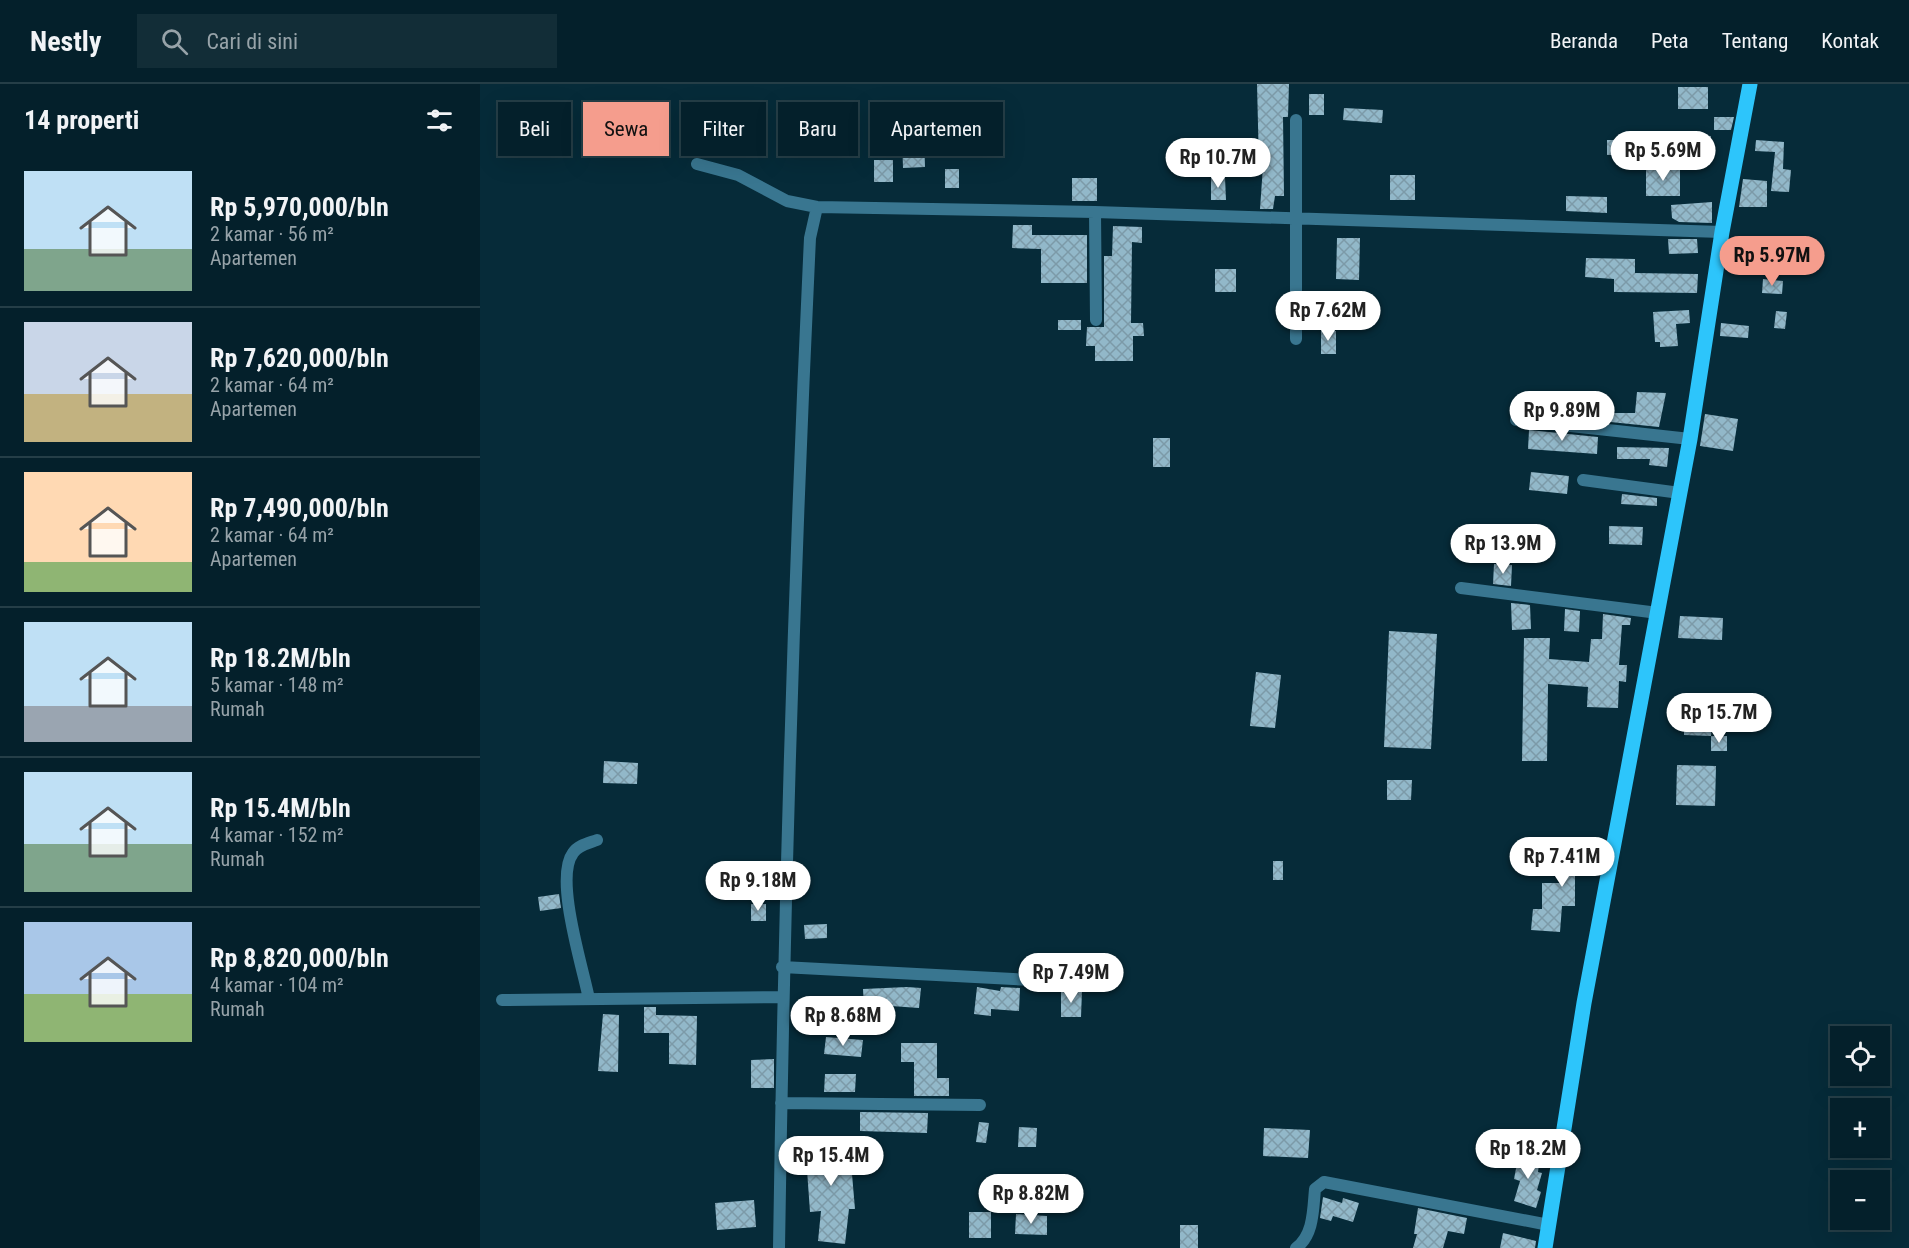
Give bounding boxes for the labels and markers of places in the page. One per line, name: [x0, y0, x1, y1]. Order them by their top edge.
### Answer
pin: Rp 5.69M: [1601, 131, 1725, 182]
pin: Rp 10.7M: [1156, 138, 1280, 189]
pin: Rp 5.97M: [1710, 236, 1834, 287]
pin: Rp 7.62M: [1266, 291, 1390, 342]
pin: Rp 9.89M: [1500, 391, 1624, 442]
pin: Rp 13.9M: [1441, 524, 1565, 575]
pin: Rp 15.7M: [1657, 693, 1781, 744]
pin: Rp 7.41M: [1500, 837, 1624, 888]
pin: Rp 9.18M: [696, 861, 820, 912]
pin: Rp 7.49M: [1009, 953, 1133, 1004]
pin: Rp 8.68M: [781, 996, 905, 1047]
pin: Rp 18.2M: [1466, 1129, 1590, 1180]
pin: Rp 15.4M: [769, 1136, 893, 1187]
pin: Rp 8.82M: [969, 1174, 1093, 1225]

